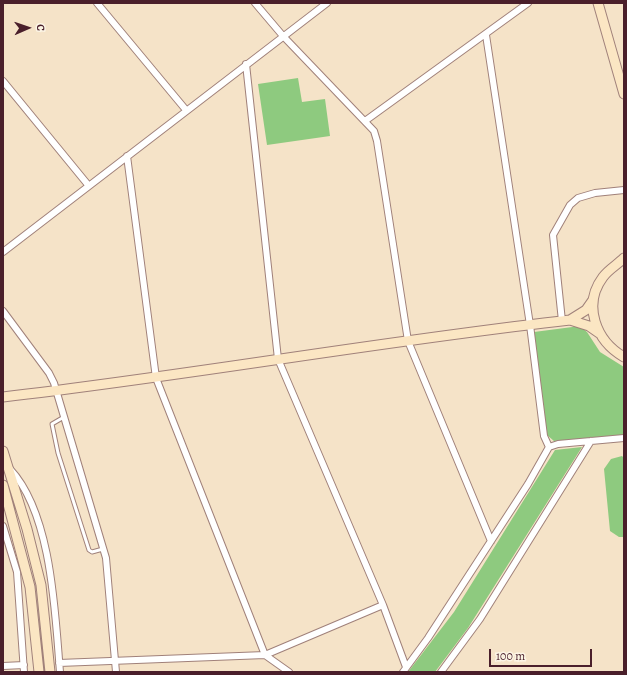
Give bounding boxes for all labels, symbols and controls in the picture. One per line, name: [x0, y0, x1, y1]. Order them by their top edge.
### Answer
north arrow: [8, 8, 48, 48]
text: С: [33, 24, 48, 31]
scale bar: [491, 641, 594, 667]
text: 100 m: [496, 648, 525, 664]

